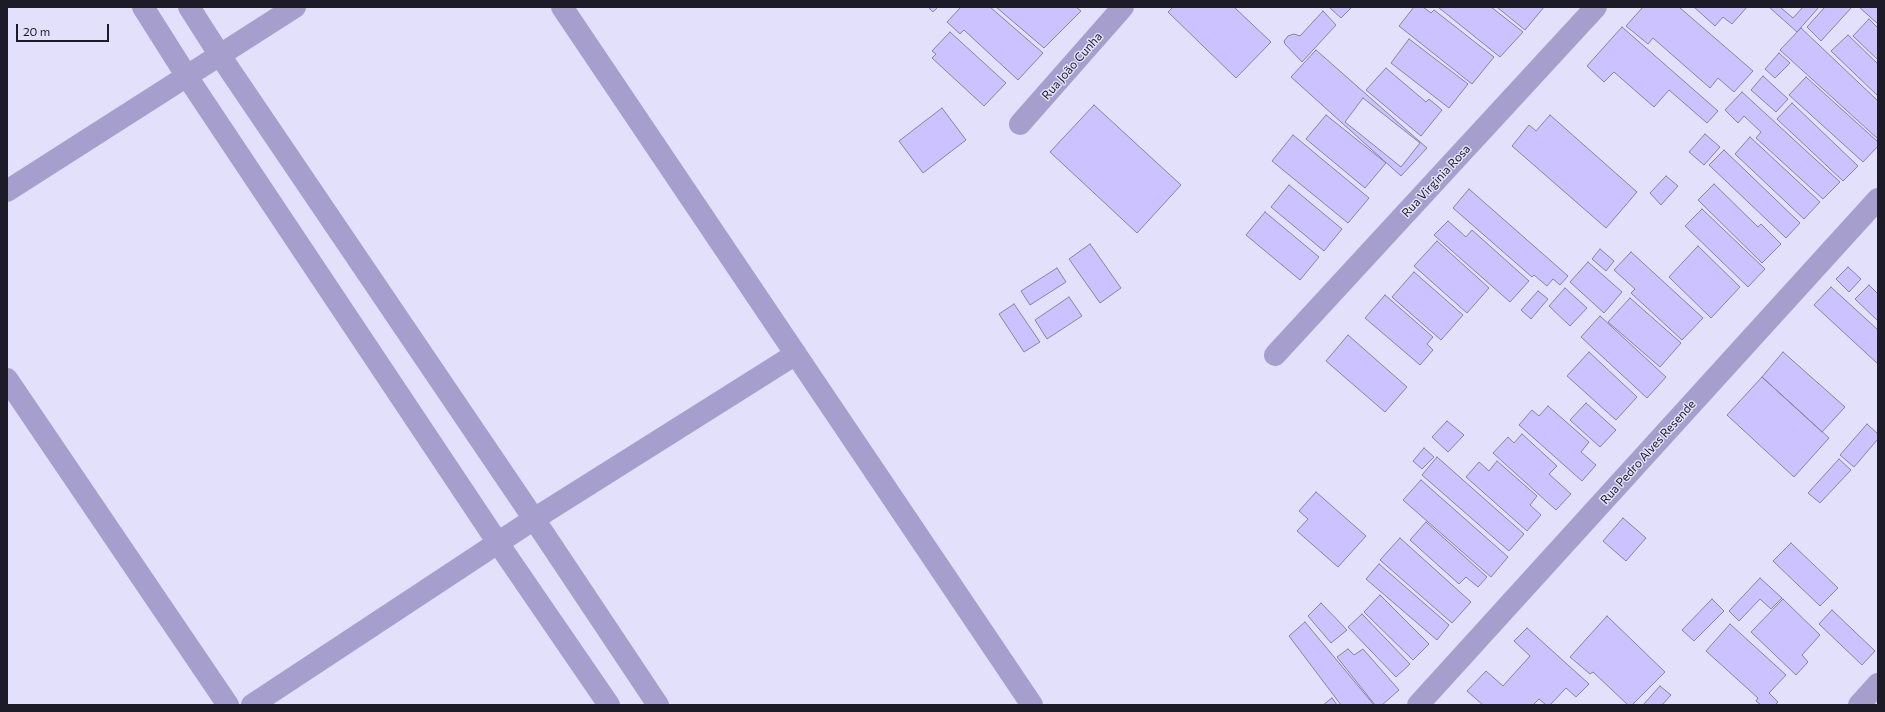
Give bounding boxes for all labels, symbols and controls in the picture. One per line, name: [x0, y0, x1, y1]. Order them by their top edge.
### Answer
scale bar: [18, 16, 111, 42]
text: 20 m: [23, 24, 50, 38]
street label: Rua João Cunha: [1039, 29, 1105, 103]
street label: Rua Virginia Rosa: [1399, 142, 1473, 220]
street label: Rua Pedro Alves Resende: [1597, 397, 1699, 507]

